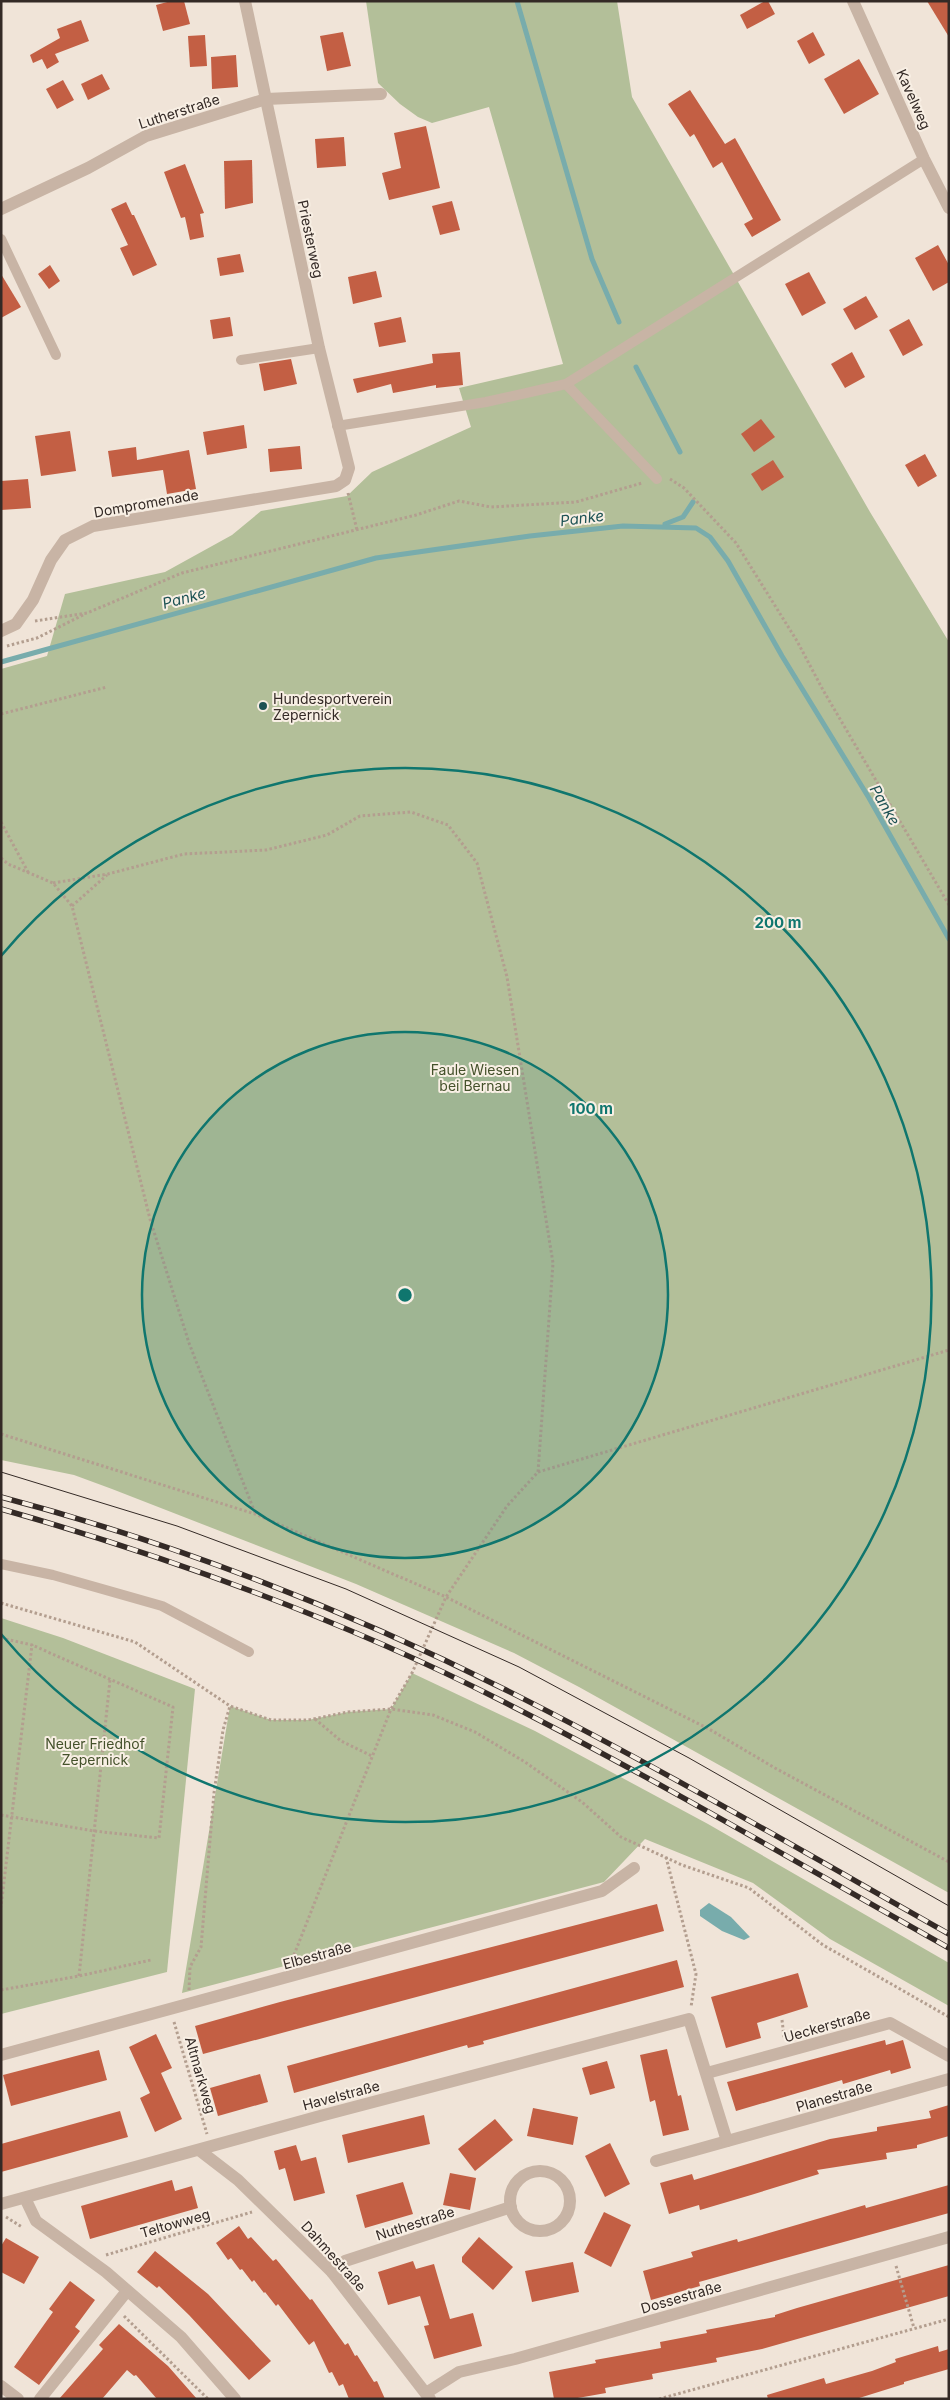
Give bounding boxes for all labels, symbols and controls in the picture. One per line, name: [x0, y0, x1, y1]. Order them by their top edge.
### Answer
street label: Kavelweg: [893, 66, 935, 132]
street label: Lutherstraße: [136, 90, 222, 132]
street label: Priesterweg: [294, 198, 328, 280]
street label: Dompromenade: [92, 485, 200, 521]
water label: Panke: [559, 506, 605, 530]
water label: Panke: [160, 583, 208, 613]
place label: Hundesportverein Zepernick: [273, 690, 392, 723]
marker: Hundesportverein Zepernick: [257, 700, 269, 712]
water label: Panke: [866, 781, 904, 829]
text: 200 m: [755, 913, 801, 932]
park label: Faule Wiesen bei Bernau: [431, 1061, 519, 1094]
text: 100 m: [569, 1099, 613, 1118]
centre of rings: [396, 1286, 414, 1304]
park label: Neuer Friedhof Zepernick: [45, 1735, 145, 1768]
street label: Elbestraße: [281, 1938, 353, 1972]
street label: Ueckerstraße: [782, 2005, 872, 2045]
street label: Altmarkweg: [182, 2035, 220, 2115]
street label: Havelstraße: [301, 2077, 381, 2113]
street label: Planestraße: [794, 2077, 874, 2115]
street label: Nuthestraße: [373, 2202, 457, 2244]
street label: Teltowweg: [138, 2205, 212, 2241]
street label: Dahmestraße: [298, 2217, 370, 2295]
street label: Dossestraße: [639, 2277, 723, 2317]

